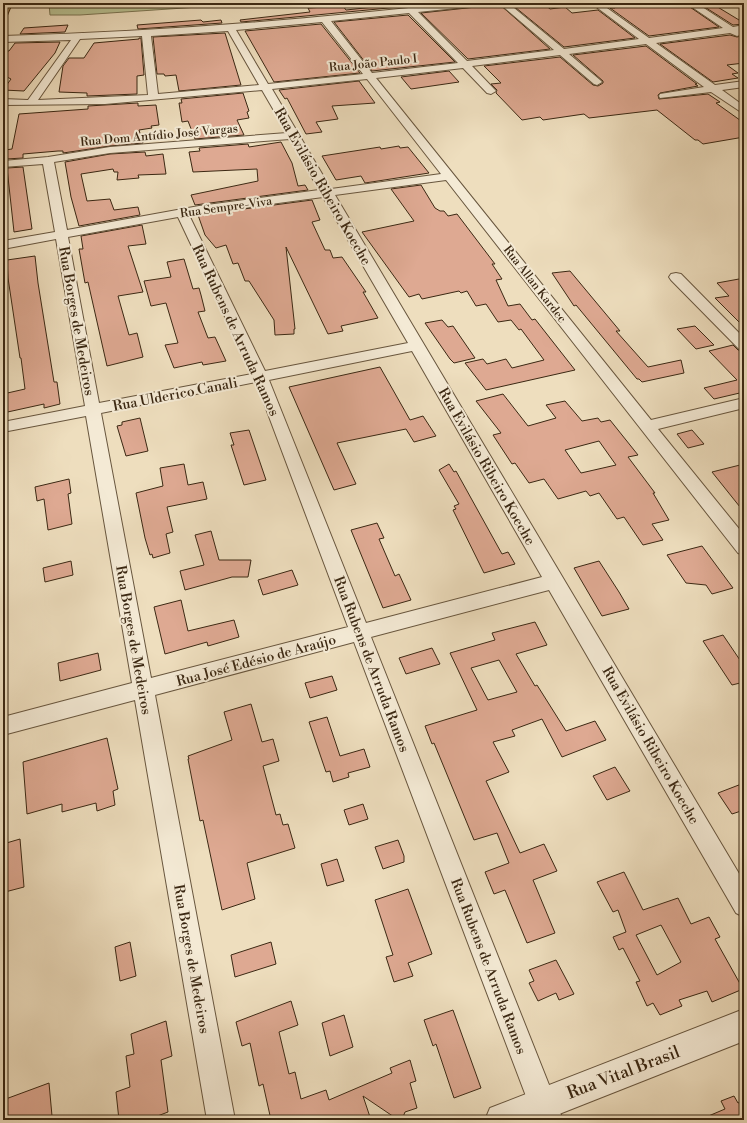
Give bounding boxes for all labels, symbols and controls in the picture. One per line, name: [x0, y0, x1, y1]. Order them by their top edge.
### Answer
street label: Rua João Paulo I: [328, 51, 418, 76]
street label: Rua Evilásio Ribeiro Koeche: [270, 104, 375, 269]
street label: Rua Dom Antídio José Vargas: [80, 121, 239, 150]
street label: Rua Sempre-Viva: [179, 193, 274, 221]
street label: Rua Rubens de Arruda Ramos: [187, 242, 283, 419]
street label: Rua Allan Kardec: [500, 243, 569, 326]
street label: Rua Borges de Medeiros: [54, 245, 98, 397]
street label: Rua Ulderico Canali: [111, 374, 239, 416]
street label: Rua Evilásio Ribeiro Koeche: [434, 384, 539, 549]
street label: Rua Borges de Medeiros: [111, 564, 155, 716]
street label: Rua Rubens de Arruda Ramos: [329, 574, 413, 755]
street label: Rua José Edésio de Araújo: [174, 631, 338, 691]
street label: Rua Evilásio Ribeiro Koeche: [598, 663, 703, 828]
street label: Rua Rubens de Arruda Ramos: [446, 876, 530, 1057]
street label: Rua Borges de Medeiros: [169, 883, 213, 1035]
street label: Rua Vital Brasil: [564, 1041, 683, 1105]

